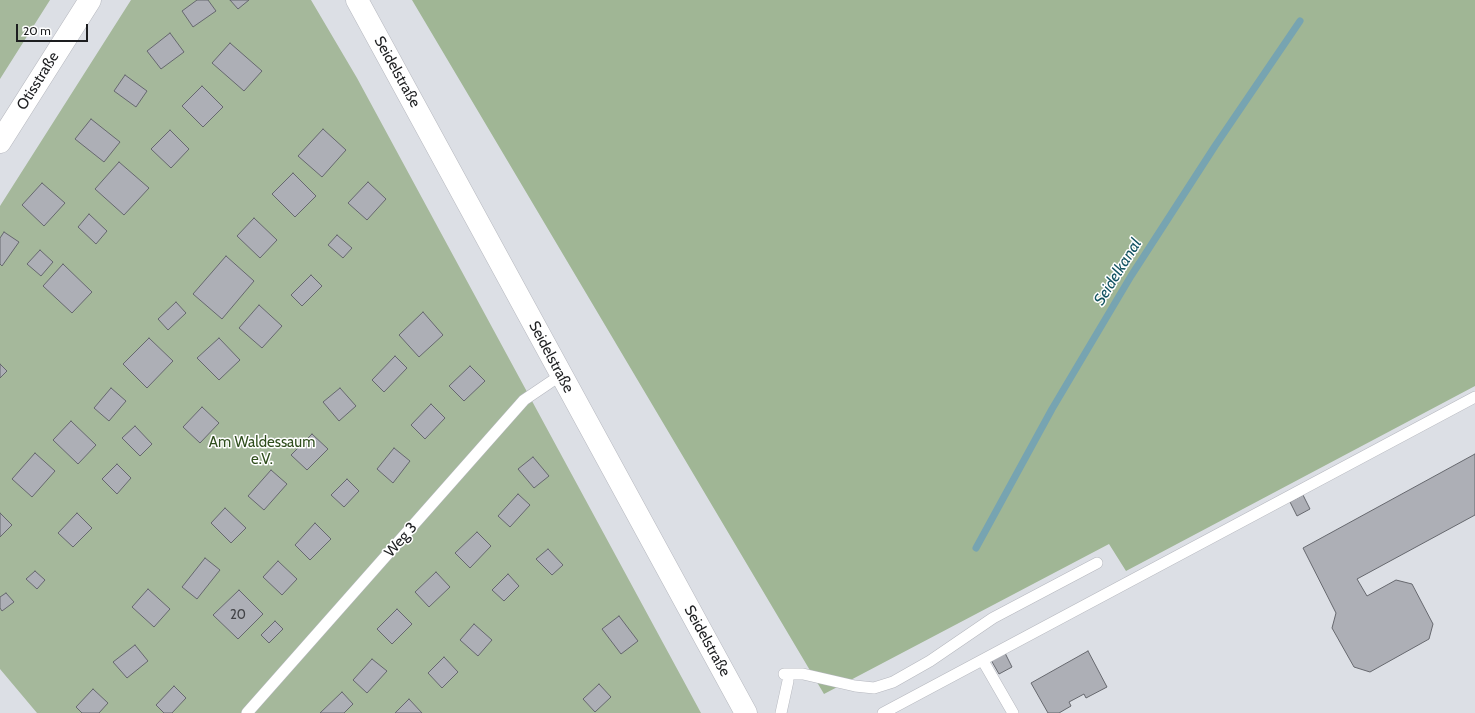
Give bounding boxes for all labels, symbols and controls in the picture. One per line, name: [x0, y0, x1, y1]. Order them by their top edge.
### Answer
scale bar: [18, 16, 90, 42]
text: 20 m: [23, 23, 51, 38]
street label: Seidelstraße: [370, 33, 424, 111]
street label: Otisstraße: [13, 49, 63, 113]
water label: Seidelkanal: [1090, 235, 1146, 309]
street label: Seidelstraße: [525, 318, 577, 396]
park label: Am Waldessaum e.V.: [209, 434, 315, 469]
street label: Weg 3: [381, 519, 421, 561]
street label: Seidelstraße: [680, 602, 734, 680]
house number: 20: [230, 607, 246, 623]

